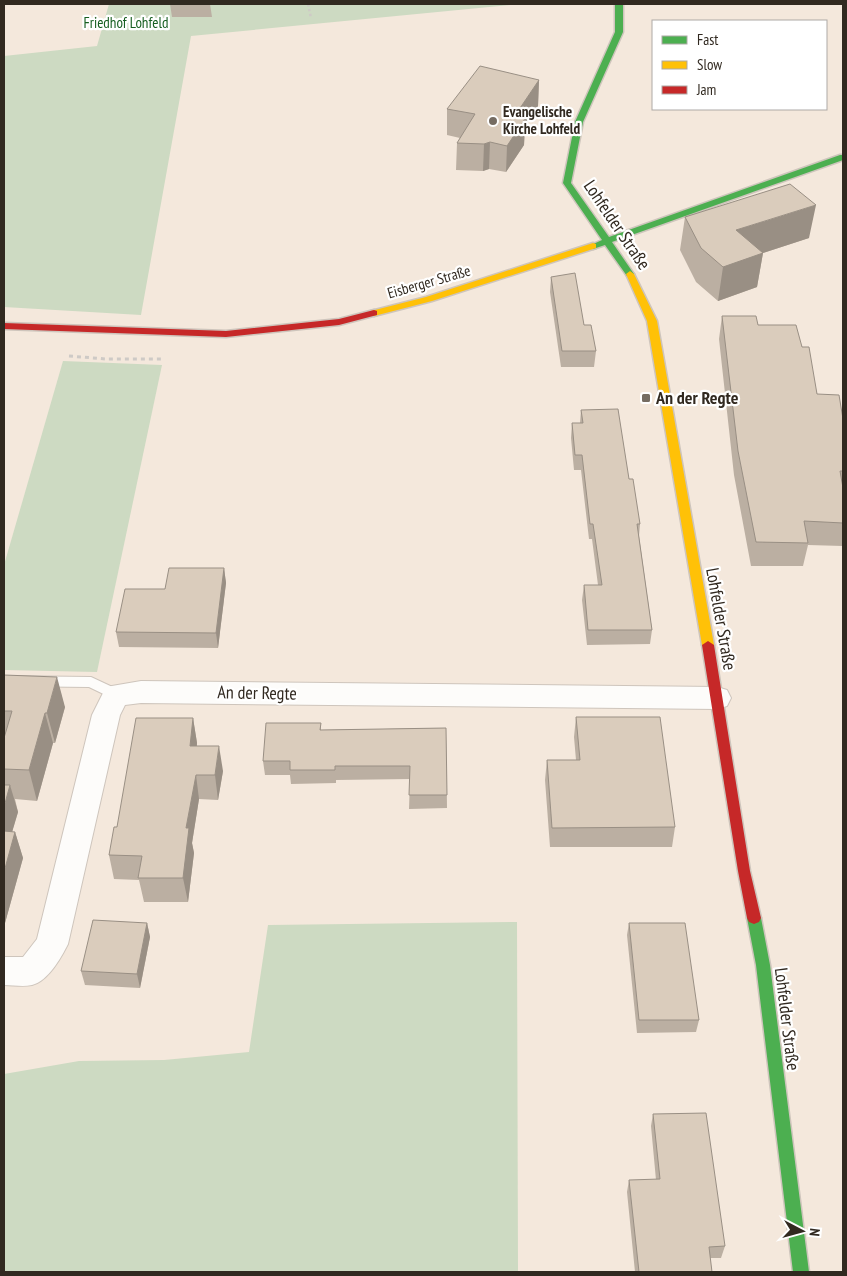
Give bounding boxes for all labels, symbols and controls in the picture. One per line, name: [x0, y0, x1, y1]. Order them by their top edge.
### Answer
park label: Friedhof Lohfeld: [84, 13, 168, 32]
legend: [652, 20, 827, 110]
text: Fast: [697, 30, 718, 49]
text: Slow: [697, 55, 722, 74]
text: Jam: [696, 80, 716, 99]
place label: Evangelische Kirche Lohfeld: [503, 102, 580, 138]
marker: Evangelische Kirche Lohfeld: [487, 115, 499, 127]
street label: Lohfelder Straße: [579, 175, 656, 274]
street label: Eisberger Straße: [385, 261, 473, 302]
place label: An der Regte: [655, 386, 739, 409]
marker: An der Regte: [640, 392, 652, 404]
street label: Lohfelder Straße: [701, 566, 742, 672]
street label: An der Regte: [217, 680, 297, 705]
street label: Lohfelder Straße: [770, 966, 805, 1072]
north arrow: [777, 1206, 827, 1256]
text: N: [806, 1228, 824, 1237]

